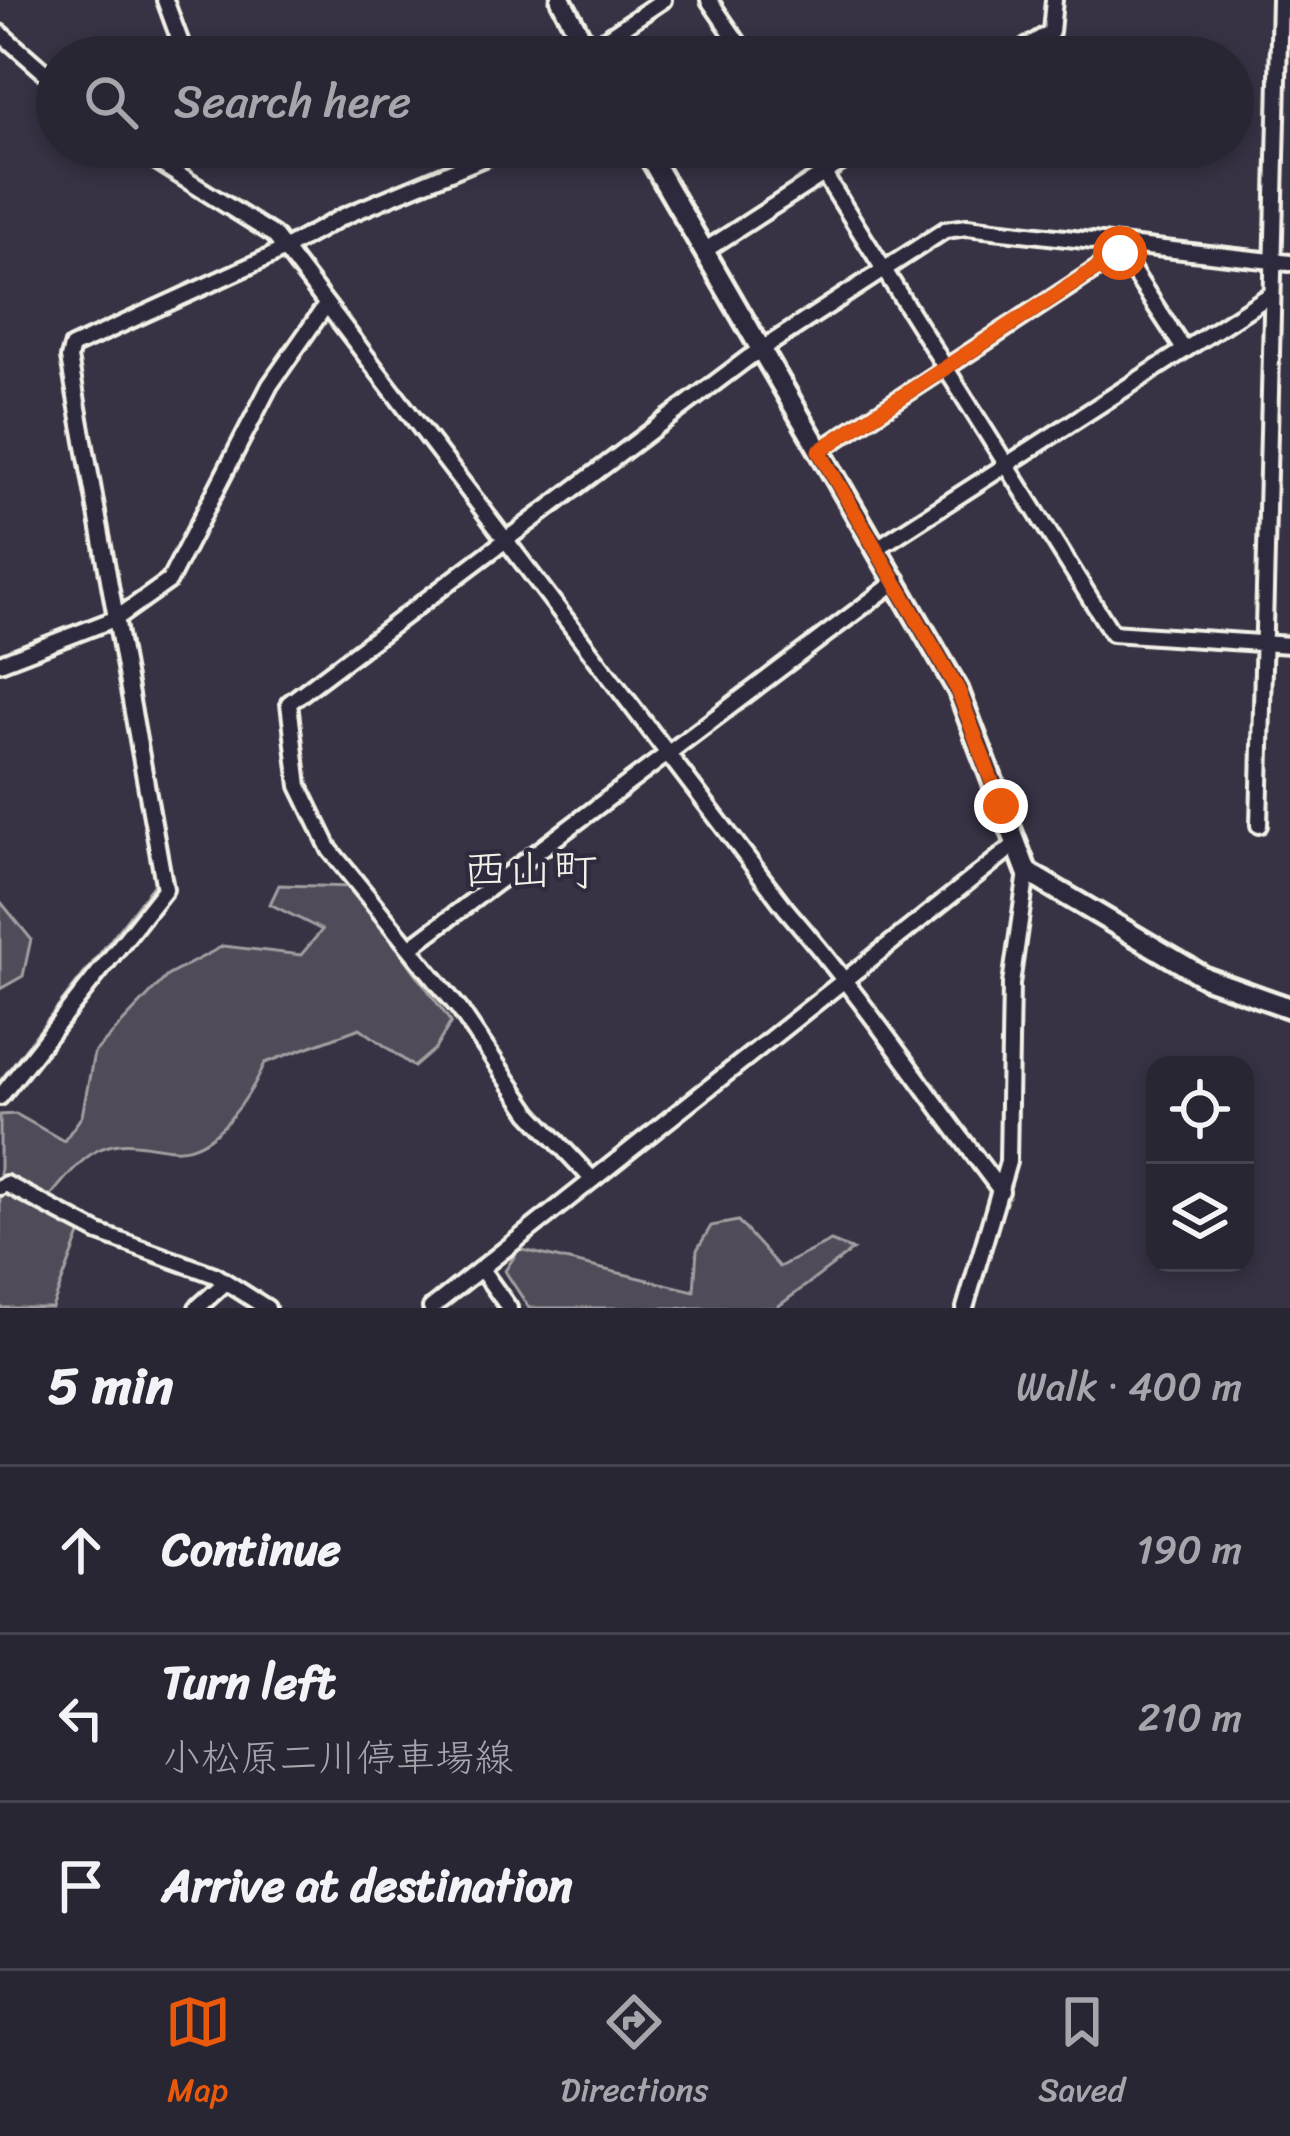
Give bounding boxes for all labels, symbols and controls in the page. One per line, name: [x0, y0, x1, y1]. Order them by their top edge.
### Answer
search box: [36, 36, 1254, 168]
text: Search here: [174, 62, 411, 142]
icon: search: [78, 69, 144, 135]
route start: [1093, 226, 1147, 280]
route end: [974, 779, 1028, 833]
district label: 西山町: [462, 830, 598, 910]
map controls: [1146, 1056, 1254, 1272]
button: locate: [1146, 1056, 1254, 1164]
button: layers: [1146, 1164, 1254, 1272]
text: 5 min: [48, 1341, 173, 1431]
text: Walk · 400 m: [1016, 1352, 1242, 1421]
text: Continue: [162, 1510, 341, 1590]
text: 190 m: [1137, 1515, 1242, 1584]
icon: ahead: [48, 1517, 114, 1583]
text: Turn left: [162, 1643, 335, 1723]
text: 210 m: [1138, 1683, 1242, 1752]
icon: left: [48, 1685, 114, 1751]
text: 小松原二川停車場線: [162, 1723, 513, 1792]
text: Arrive at destination: [162, 1846, 572, 1926]
icon: arrive: [48, 1853, 114, 1919]
tab: Map: [165, 1989, 231, 2119]
tab: Directions: [561, 1989, 708, 2119]
tab: Saved: [1038, 1989, 1125, 2119]

